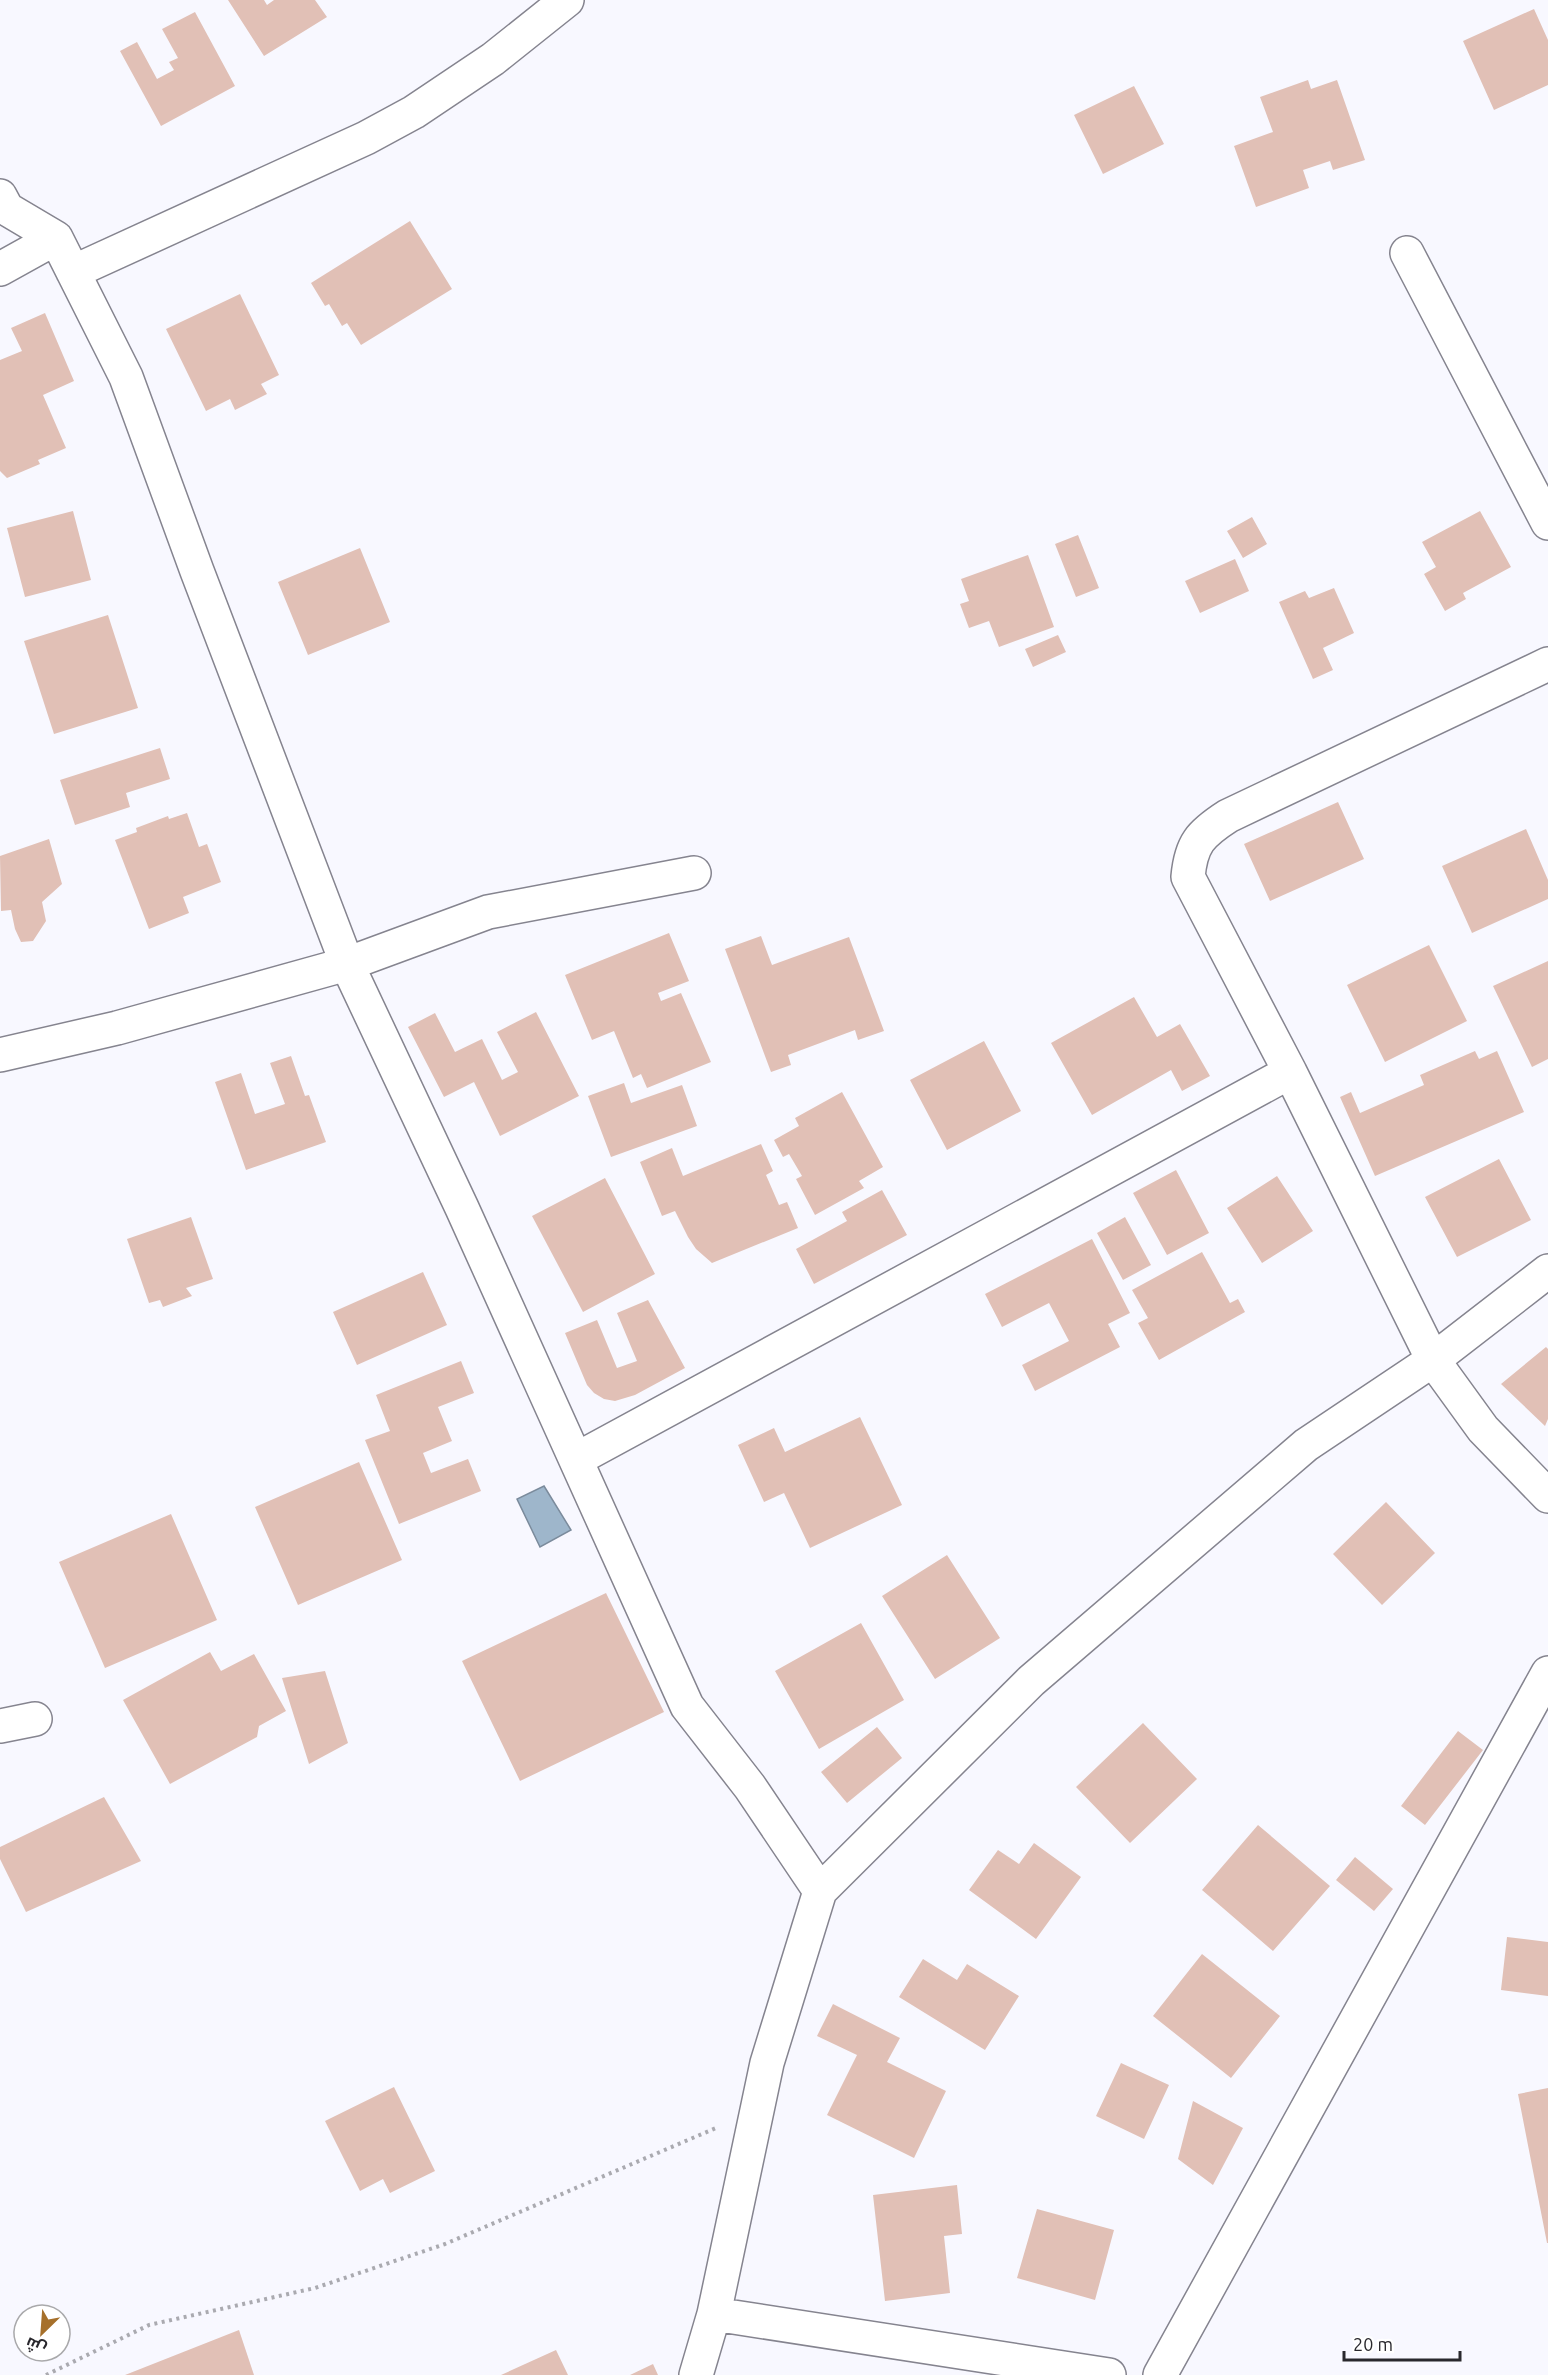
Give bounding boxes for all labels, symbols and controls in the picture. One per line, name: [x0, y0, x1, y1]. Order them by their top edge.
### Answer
north arrow: [12, 2303, 72, 2363]
scale bar: [1344, 2324, 1460, 2362]
text: ش: [23, 2333, 49, 2359]
text: 20 m: [1353, 2334, 1393, 2354]

